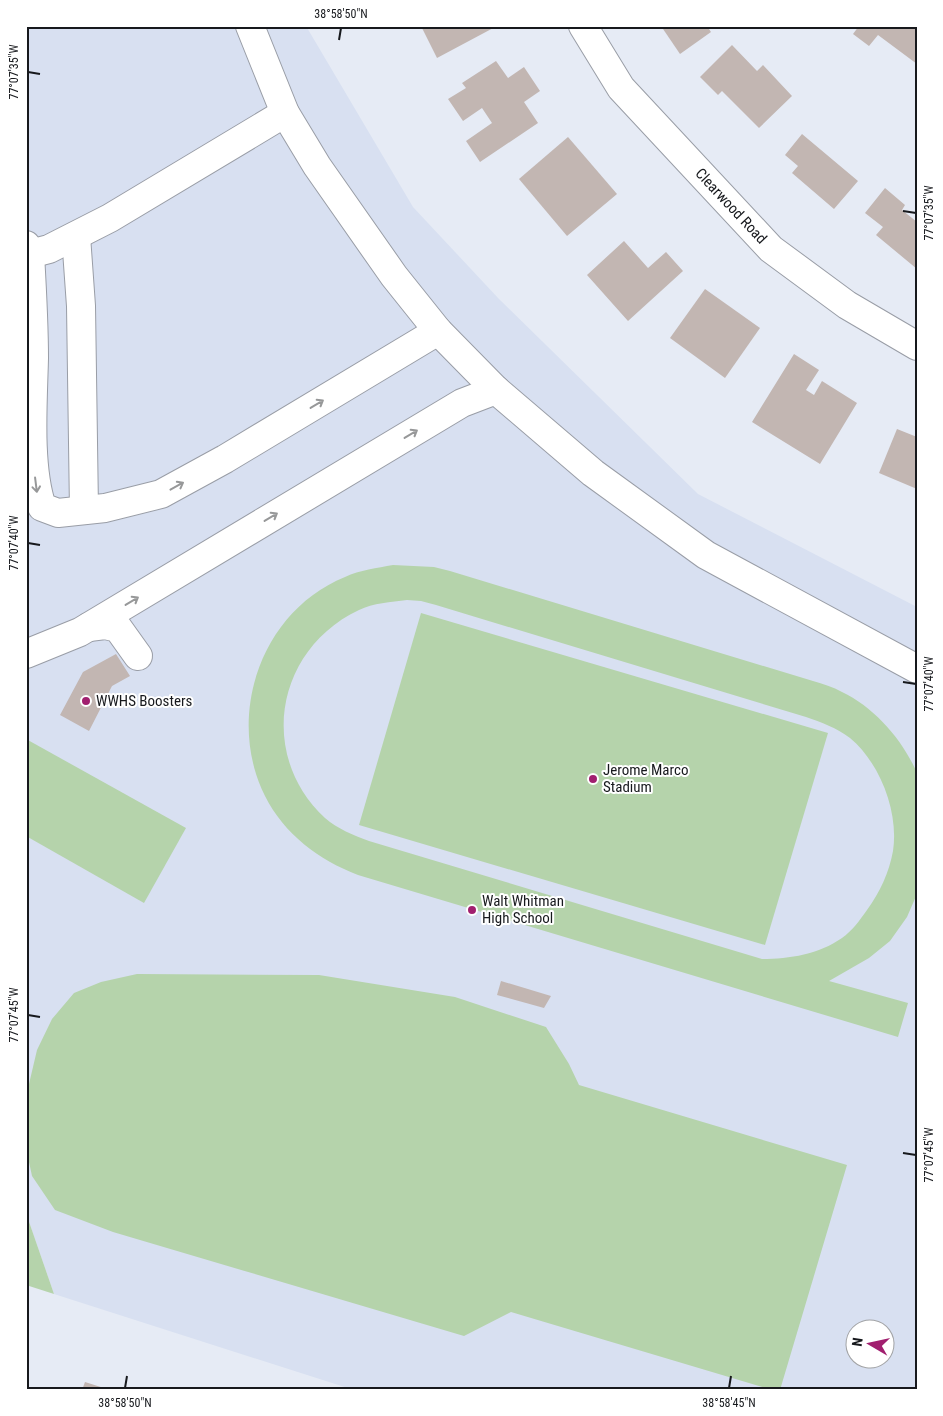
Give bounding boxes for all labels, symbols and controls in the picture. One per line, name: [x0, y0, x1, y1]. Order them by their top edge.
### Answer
text: 38°58'50"N: [314, 7, 368, 21]
text: 77°07'35"W: [7, 44, 21, 100]
street label: Clearwood Road: [691, 165, 771, 247]
text: 77°07'35"W: [922, 185, 936, 241]
one-way arrow: [309, 398, 323, 408]
one-way arrow: [403, 428, 417, 438]
one-way arrow: [31, 477, 41, 493]
one-way arrow: [169, 480, 183, 490]
one-way arrow: [264, 512, 278, 522]
text: 77°07'40"W: [7, 515, 21, 571]
one-way arrow: [125, 595, 139, 605]
text: 77°07'40"W: [922, 656, 936, 712]
place label: WWHS Boosters: [96, 692, 193, 710]
marker: WWHS Boosters: [80, 695, 92, 707]
place label: Jerome Marco Stadium: [603, 761, 688, 796]
marker: Jerome Marco Stadium: [587, 773, 599, 785]
place label: Walt Whitman High School: [482, 892, 564, 927]
marker: Walt Whitman High School: [466, 904, 478, 916]
text: 77°07'45"W: [7, 987, 21, 1043]
text: 77°07'45"W: [922, 1127, 936, 1183]
north arrow: [846, 1318, 896, 1368]
text: N: [849, 1336, 866, 1347]
text: 38°58'50"N: [98, 1396, 152, 1410]
text: 38°58'45"N: [702, 1396, 756, 1410]

